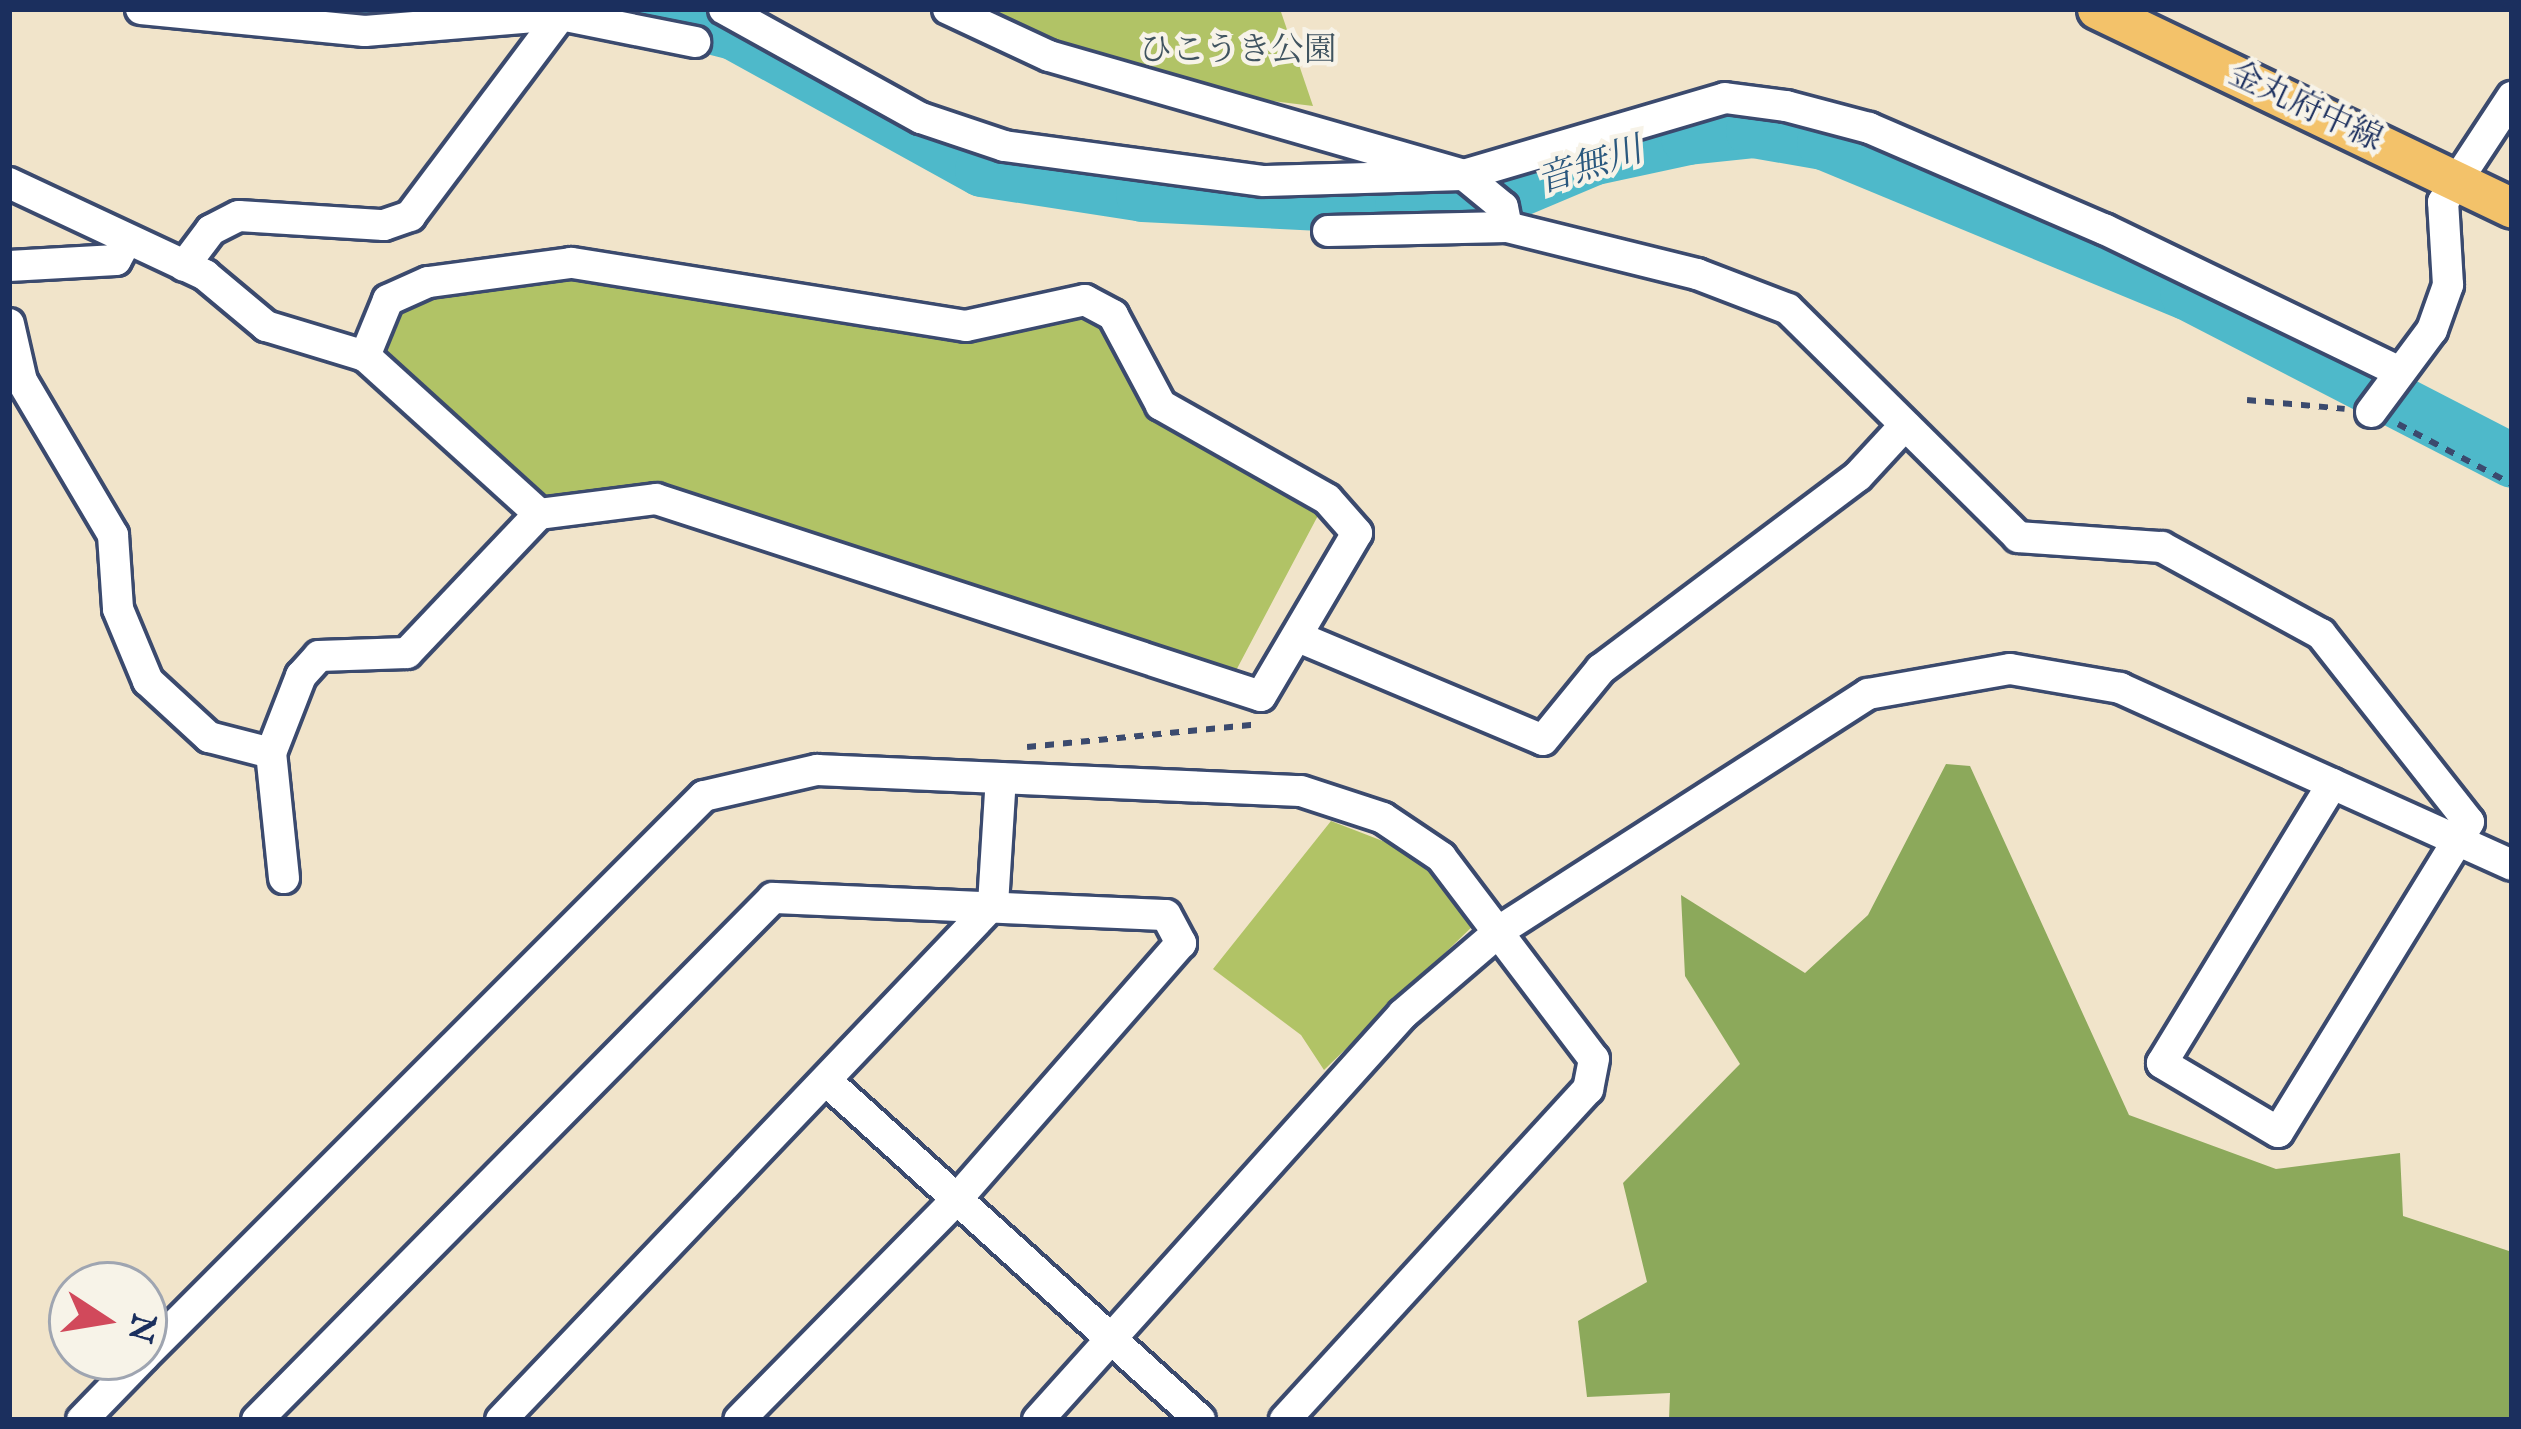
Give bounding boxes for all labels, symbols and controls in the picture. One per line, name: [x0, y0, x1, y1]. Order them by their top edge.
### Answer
park label: ひこうき公園: [1139, 32, 1337, 72]
street label: 金丸府中線: [2222, 55, 2388, 161]
water label: 音無川: [1532, 130, 1648, 204]
north arrow: [48, 1261, 168, 1381]
text: N: [117, 1310, 164, 1346]

